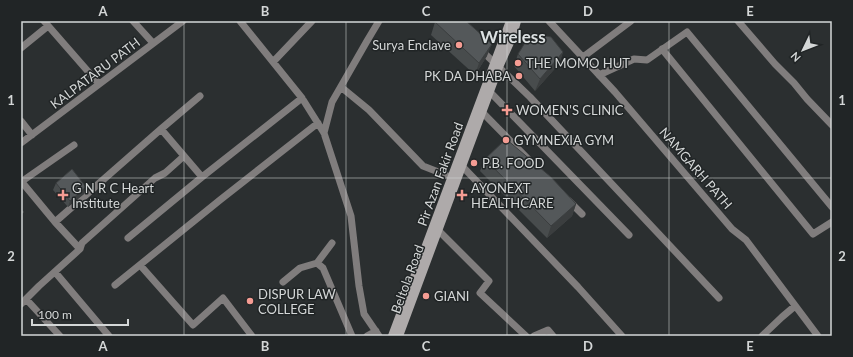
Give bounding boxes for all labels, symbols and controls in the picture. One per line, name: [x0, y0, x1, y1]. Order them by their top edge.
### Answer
text: A: [97, 3, 108, 19]
text: B: [261, 3, 270, 19]
text: C: [422, 3, 431, 19]
text: D: [583, 3, 593, 19]
text: E: [746, 3, 754, 19]
district label: Wireless: [480, 26, 546, 47]
north arrow: [783, 30, 823, 70]
street label: KALPATARU PATH: [47, 34, 143, 112]
place label: Surya Enclave: [372, 37, 451, 53]
marker: Surya Enclave: [454, 40, 464, 50]
text: N: [788, 50, 803, 65]
place label: THE MOMO HUT: [526, 55, 630, 71]
marker: THE MOMO HUT: [513, 58, 523, 68]
place label: PK DA DHABA: [424, 68, 511, 84]
marker: PK DA DHABA: [514, 71, 524, 81]
text: 1: [7, 92, 15, 108]
text: 1: [838, 92, 846, 108]
place label: WOMEN'S CLINIC: [516, 102, 624, 118]
marker: WOMEN'S CLINIC: [501, 104, 513, 116]
street label: Pir Azan Fakir Road: [414, 120, 466, 228]
street label: NAMGARH PATH: [656, 124, 736, 212]
place label: GYMNEXIA GYM: [514, 132, 614, 148]
marker: GYMNEXIA GYM: [501, 135, 511, 145]
place label: P.B. FOOD: [482, 155, 544, 171]
marker: P.B. FOOD: [469, 158, 479, 168]
place label: G N R C Heart Institute: [72, 180, 154, 211]
place label: AYONEXT HEALTHCARE: [471, 180, 553, 211]
marker: G N R C Heart Institute: [57, 189, 69, 201]
marker: AYONEXT HEALTHCARE: [456, 189, 468, 201]
street label: Beltola Road: [387, 242, 427, 316]
text: 2: [7, 248, 15, 264]
text: 2: [838, 248, 846, 264]
place label: DISPUR LAW COLLEGE: [258, 286, 336, 317]
place label: GIANI: [434, 288, 470, 304]
marker: GIANI: [421, 291, 431, 301]
marker: DISPUR LAW COLLEGE: [245, 296, 255, 306]
scale bar: [32, 301, 128, 327]
text: 100 m: [38, 307, 72, 322]
text: A: [97, 338, 108, 354]
text: B: [261, 338, 270, 354]
text: C: [422, 338, 431, 354]
text: D: [583, 338, 593, 354]
text: E: [746, 338, 754, 354]

